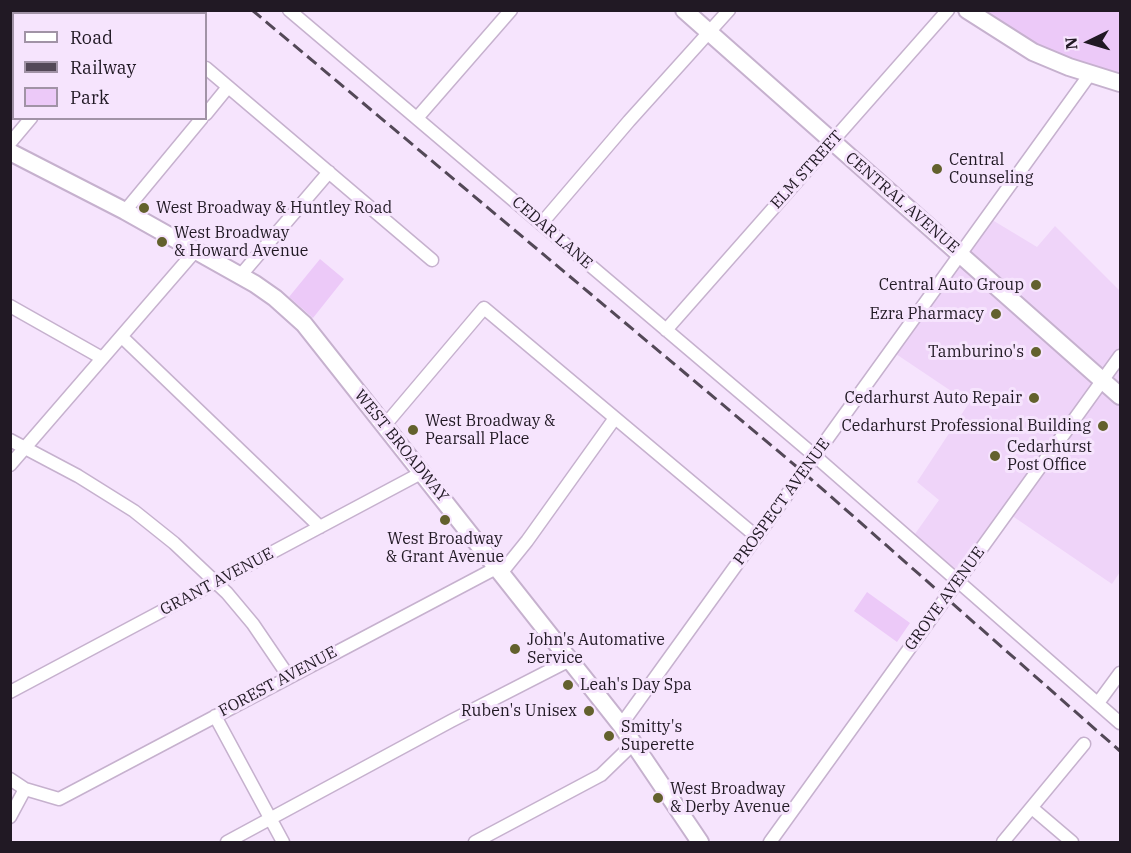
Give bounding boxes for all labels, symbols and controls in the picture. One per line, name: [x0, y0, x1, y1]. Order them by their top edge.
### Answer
legend: [12, 12, 207, 120]
north arrow: [1059, 12, 1119, 72]
text: Road: [70, 26, 113, 49]
text: N: [1061, 36, 1082, 51]
text: Railway: [70, 56, 136, 79]
text: Park: [70, 86, 109, 109]
street label: ELM STREET: [767, 127, 847, 213]
street label: CENTRAL AVENUE: [841, 148, 963, 258]
place label: Central Counseling: [949, 150, 1034, 188]
marker: Central Counseling: [930, 162, 944, 176]
street label: CEDAR LANE: [508, 193, 596, 273]
place label: West Broadway & Huntley Road: [156, 198, 392, 218]
marker: West Broadway & Huntley Road: [137, 201, 151, 215]
place label: West Broadway & Howard Avenue: [174, 223, 308, 261]
marker: West Broadway & Howard Avenue: [155, 235, 169, 249]
place label: Central Auto Group: [879, 275, 1024, 295]
marker: Central Auto Group: [1029, 278, 1043, 292]
place label: Ezra Pharmacy: [869, 304, 984, 324]
marker: Ezra Pharmacy: [989, 307, 1003, 321]
place label: Tamburino's: [928, 342, 1024, 362]
marker: Tamburino's: [1029, 345, 1043, 359]
street label: WEST BROADWAY: [350, 386, 452, 506]
place label: Cedarhurst Auto Repair: [845, 388, 1022, 408]
marker: Cedarhurst Auto Repair: [1027, 391, 1041, 405]
place label: West Broadway & Pearsall Place: [425, 411, 555, 449]
place label: Cedarhurst Professional Building: [842, 416, 1091, 436]
marker: Cedarhurst Professional Building: [1096, 419, 1110, 433]
marker: West Broadway & Pearsall Place: [406, 423, 420, 437]
street label: PROSPECT AVENUE: [730, 435, 834, 569]
place label: Cedarhurst Post Office: [1007, 437, 1092, 475]
marker: Cedarhurst Post Office: [988, 449, 1002, 463]
marker: West Broadway & Grant Avenue: [438, 513, 452, 527]
place label: West Broadway & Grant Avenue: [386, 529, 504, 567]
street label: GROVE AVENUE: [901, 543, 989, 655]
street label: GRANT AVENUE: [157, 544, 277, 620]
place label: John's Automative Service: [527, 630, 665, 668]
marker: John's Automative Service: [508, 642, 522, 656]
street label: FOREST AVENUE: [216, 643, 340, 721]
place label: Leah's Day Spa: [580, 675, 692, 695]
marker: Leah's Day Spa: [561, 678, 575, 692]
place label: Ruben's Unisex: [461, 701, 577, 721]
marker: Ruben's Unisex: [582, 704, 596, 718]
place label: Smitty's Superette: [621, 717, 694, 755]
marker: Smitty's Superette: [602, 729, 616, 743]
place label: West Broadway & Derby Avenue: [670, 779, 790, 817]
marker: West Broadway & Derby Avenue: [651, 791, 665, 805]

